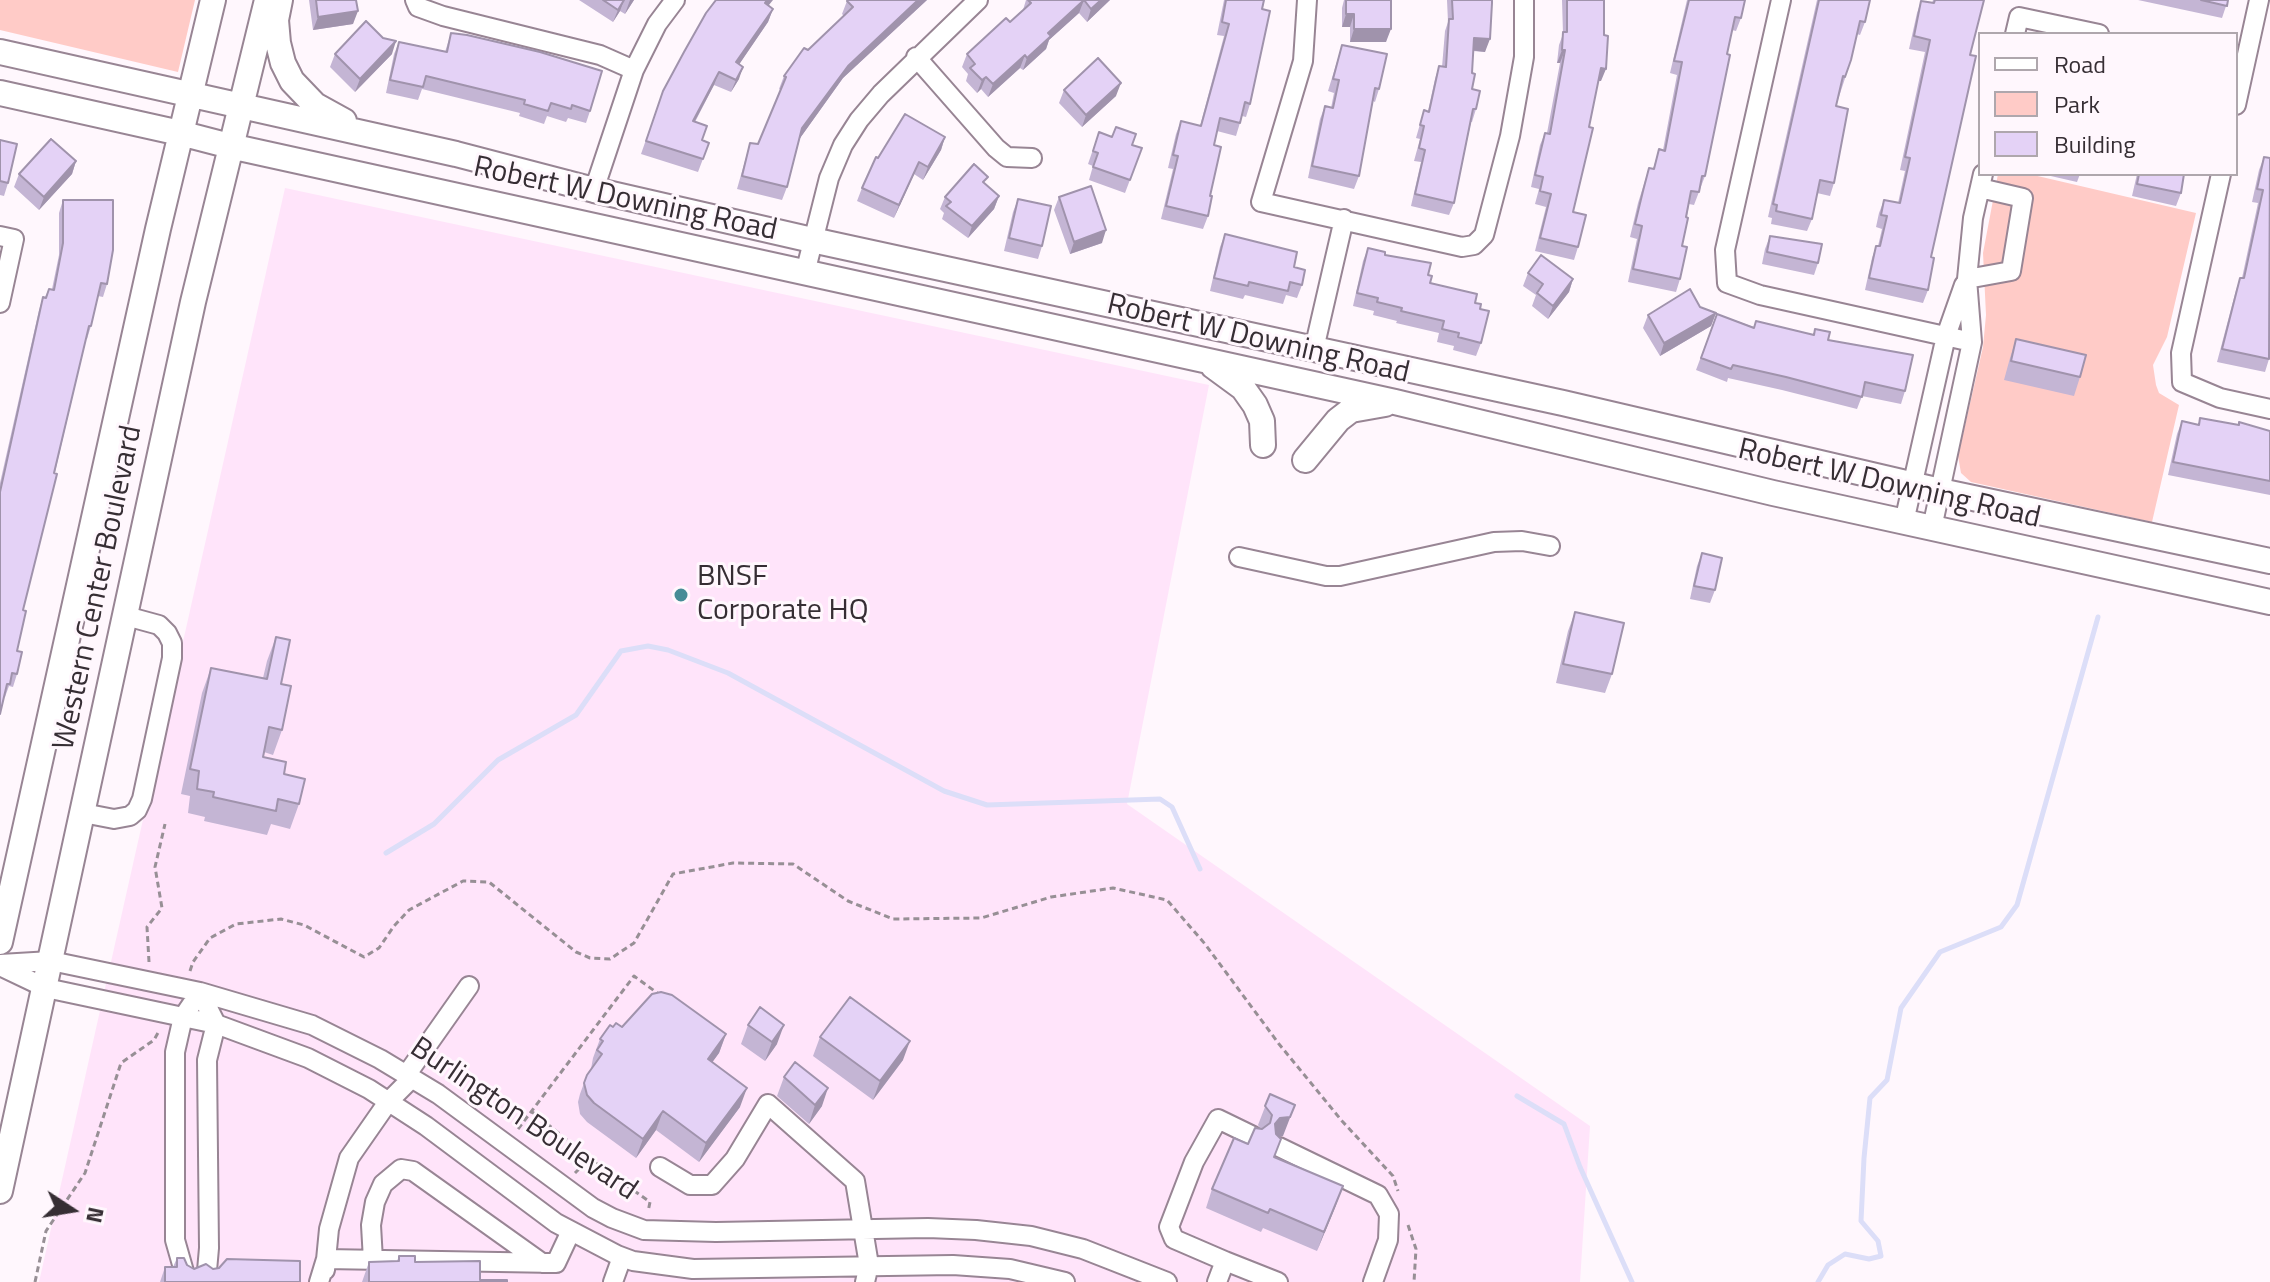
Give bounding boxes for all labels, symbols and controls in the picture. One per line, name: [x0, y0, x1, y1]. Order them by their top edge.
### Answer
legend: [1978, 32, 2238, 176]
text: Road: [2054, 46, 2106, 82]
text: Park: [2054, 86, 2100, 122]
text: Building: [2054, 126, 2136, 162]
street label: Robert W Downing Road: [470, 150, 780, 250]
street label: Robert W Downing Road: [1103, 288, 1413, 392]
street label: Western Center Boulevard: [47, 422, 151, 754]
street label: Robert W Downing Road: [1734, 433, 2044, 537]
place label: BNSF Corporate HQ: [697, 560, 869, 630]
marker: BNSF Corporate HQ: [672, 586, 690, 604]
street label: Burlington Boulevard: [403, 1031, 643, 1209]
north arrow: [32, 1170, 112, 1250]
text: N: [77, 1204, 114, 1226]

